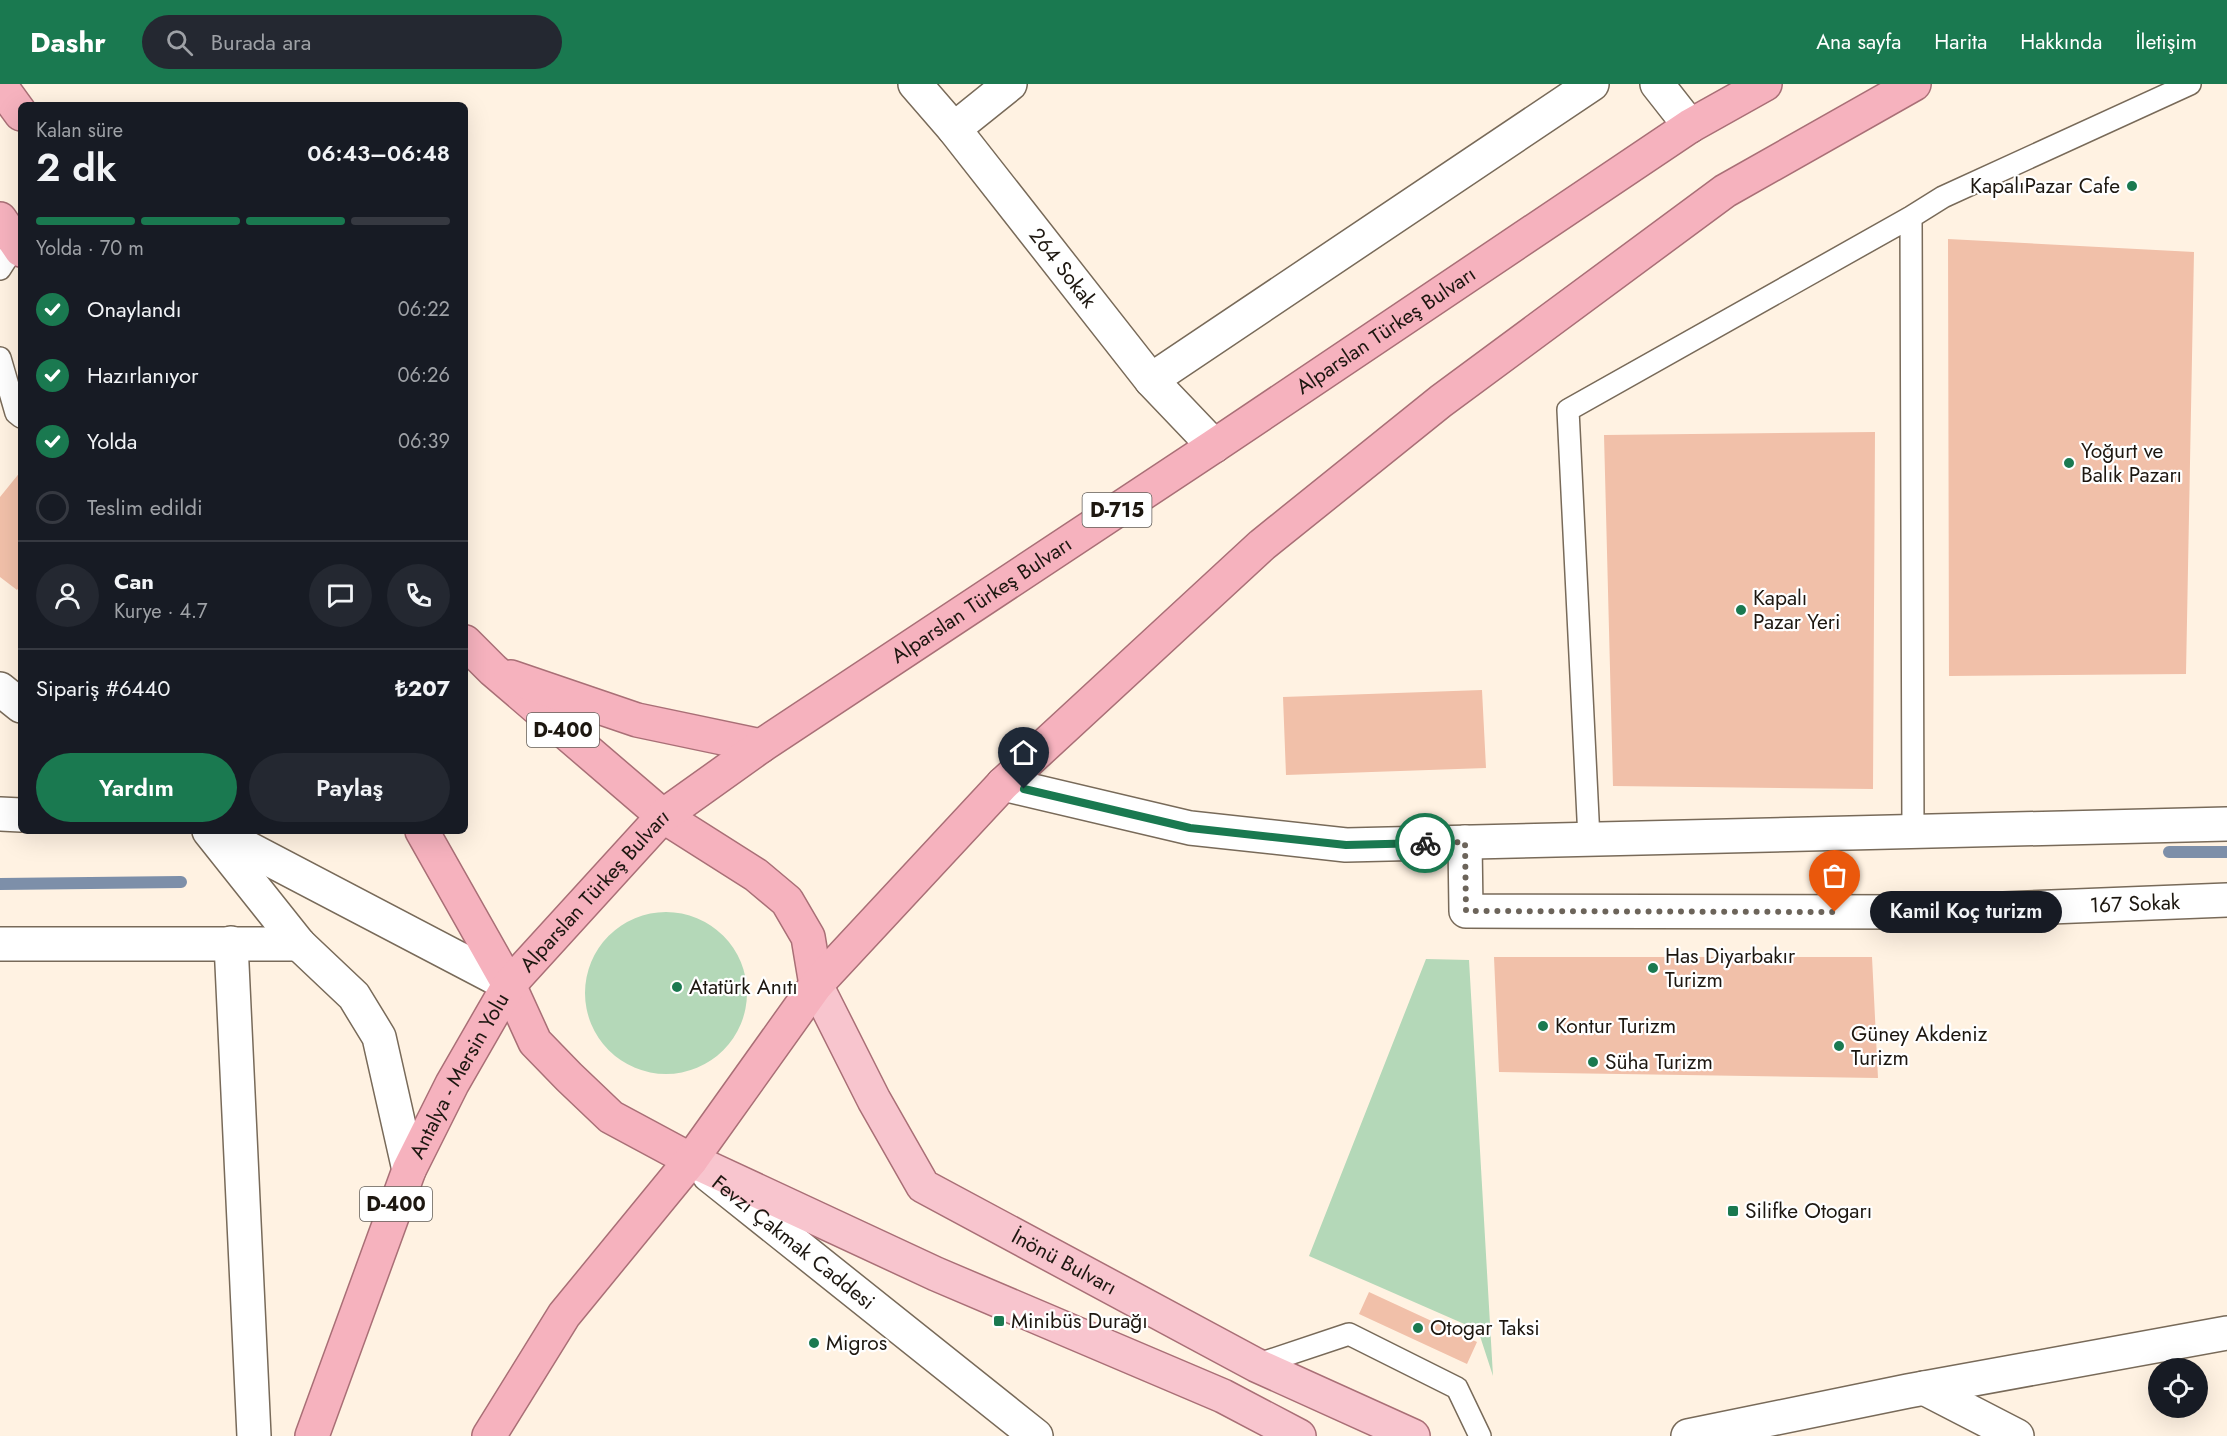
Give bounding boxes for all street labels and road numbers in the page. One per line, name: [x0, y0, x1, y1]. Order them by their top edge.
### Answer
street label: 264 Sokak: [1022, 221, 1104, 315]
street label: Alparslan Türkeş Bulvarı: [1290, 259, 1482, 402]
road number: D-715: [1082, 493, 1152, 527]
street label: Alparslan Türkeş Bulvarı: [885, 529, 1078, 671]
road number: D-400: [527, 713, 599, 747]
street label: Alparslan Türkeş Bulvarı: [513, 801, 675, 979]
street label: 167 Sokak: [2089, 887, 2181, 921]
street label: Antalya - Mersin Yolu: [402, 987, 516, 1164]
street label: Fevzi Çakmak Caddesi: [706, 1168, 881, 1317]
road number: D-400: [360, 1187, 432, 1221]
street label: İnönü Bulvarı: [1006, 1221, 1122, 1302]

